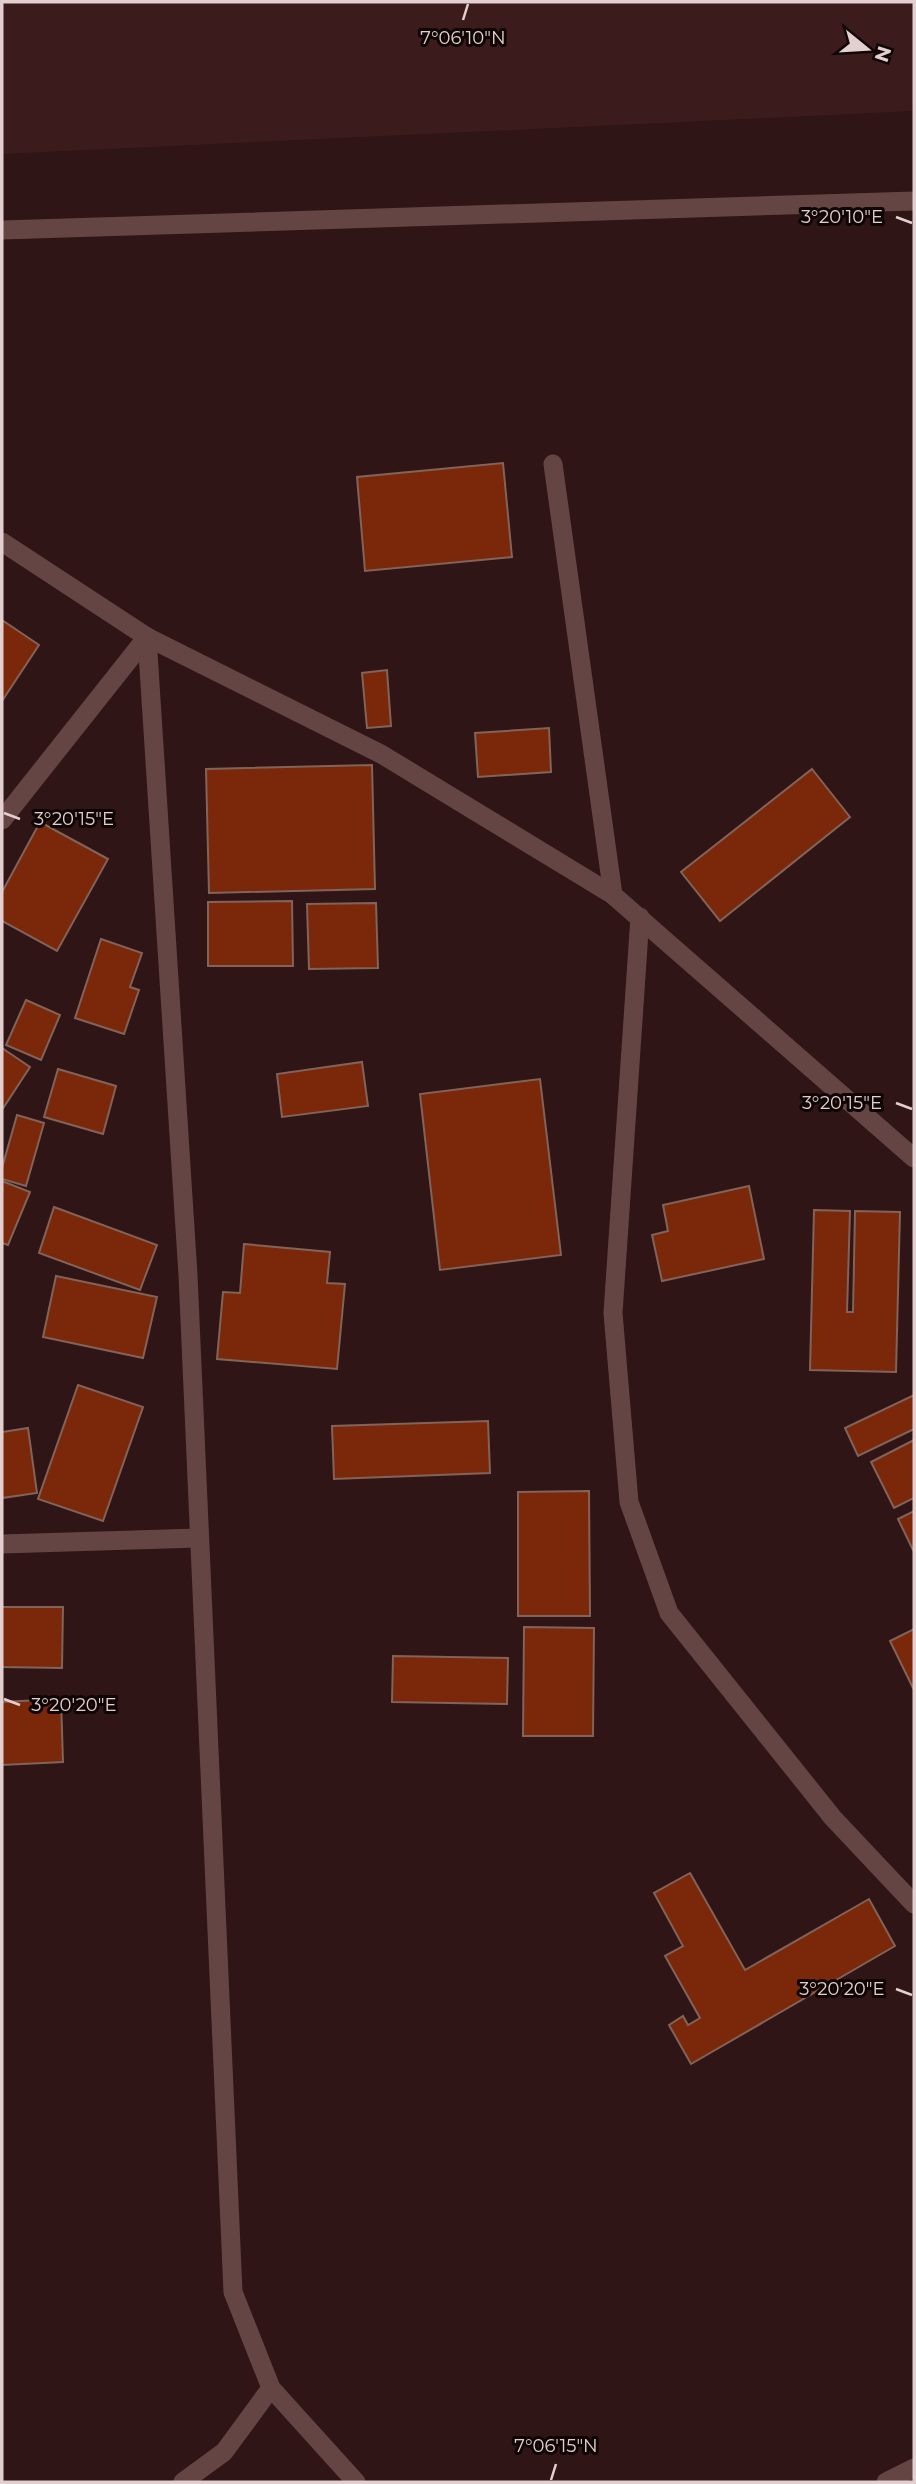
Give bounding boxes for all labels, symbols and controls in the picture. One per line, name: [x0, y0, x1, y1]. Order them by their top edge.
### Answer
north arrow: [832, 14, 902, 84]
text: 7°06'10"N: [420, 27, 506, 49]
text: N: [869, 43, 896, 65]
text: 3°20'10"E: [801, 206, 883, 228]
text: 3°20'15"E: [34, 808, 114, 830]
text: 3°20'15"E: [802, 1092, 882, 1114]
text: 3°20'20"E: [31, 1694, 117, 1716]
text: 3°20'20"E: [799, 1978, 885, 2000]
text: 7°06'15"N: [514, 2435, 598, 2457]

